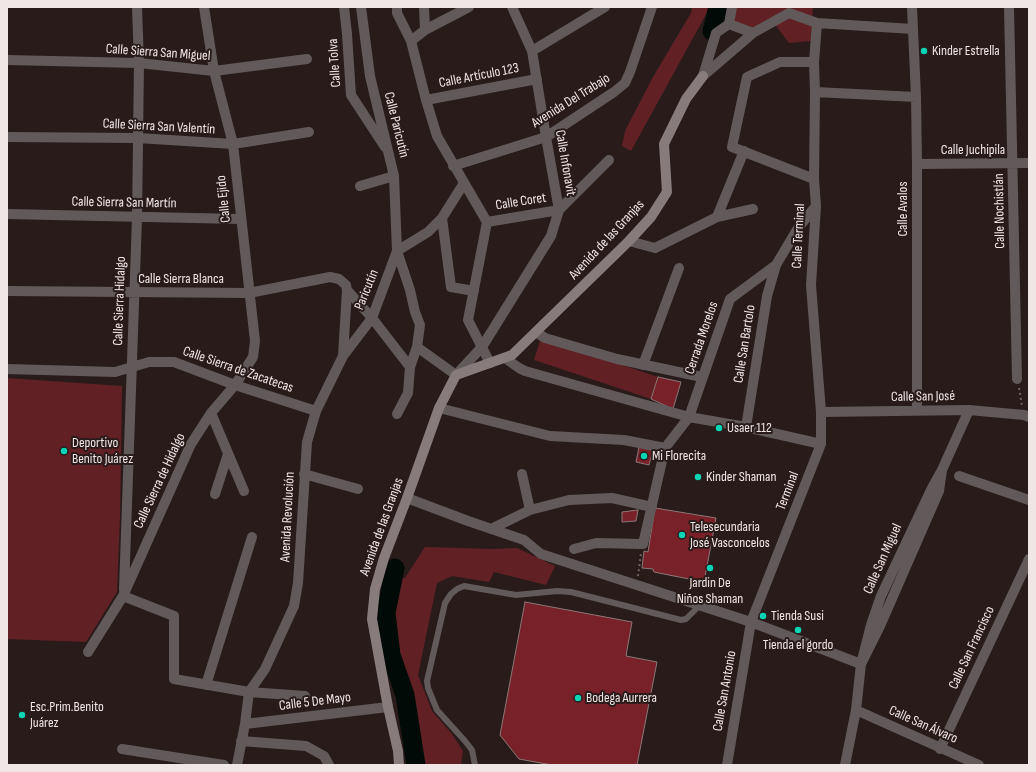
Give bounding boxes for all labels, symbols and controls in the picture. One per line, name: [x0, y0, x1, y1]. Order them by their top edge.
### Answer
street label: Calle Tolva: [325, 38, 345, 88]
street label: Calle Sierra San Miguel: [105, 41, 211, 65]
place label: Kinder Estrella: [932, 43, 1000, 59]
marker: Kinder Estrella: [919, 46, 929, 56]
street label: Calle Artículo 123: [438, 60, 520, 92]
street label: Avenida Del Trabajo: [529, 70, 613, 132]
street label: Calle Paricutín: [380, 90, 412, 160]
street label: Calle Sierra San Valentín: [102, 116, 216, 138]
street label: Calle Infonavit: [551, 129, 579, 197]
street label: Calle Juchipila: [941, 142, 1005, 158]
street label: Calle Nochistlán: [991, 173, 1009, 249]
street label: Calle Ejido: [213, 174, 235, 224]
street label: Calle Avalos: [895, 182, 911, 236]
street label: Calle Coret: [494, 190, 548, 214]
street label: Calle Sierra San Martín: [71, 194, 177, 212]
street label: Avenida de las Granjas: [566, 197, 648, 283]
street label: Calle Terminal: [789, 203, 809, 269]
street label: Calle Sierra Hidalgo: [110, 256, 130, 346]
street label: Paricutín: [351, 267, 383, 313]
street label: Calle Sierra Blanca: [138, 271, 224, 287]
street label: Cerrada Morelos: [682, 299, 722, 377]
street label: Calle San Bartolo: [731, 304, 759, 384]
street label: Calle Sierra de Zacatecas: [181, 343, 295, 397]
street label: Calle San José: [891, 388, 955, 406]
place label: Usaer 112: [727, 420, 772, 436]
marker: Usaer 112: [714, 423, 724, 433]
street label: Calle Sierra de Hidalgo: [131, 431, 189, 531]
place label: Deportivo Benito Juárez: [72, 435, 133, 468]
marker: Deportivo Benito Juárez: [59, 446, 69, 456]
place label: Mi Florecita: [652, 448, 706, 464]
marker: Mi Florecita: [639, 451, 649, 461]
place label: Kinder Shaman: [706, 469, 776, 485]
street label: Terminal: [773, 469, 803, 513]
street label: Avenida Revolución: [277, 472, 299, 562]
marker: Kinder Shaman: [693, 472, 703, 482]
street label: Avenida de las Granjas: [357, 476, 407, 578]
place label: Telesecundaria José Vasconcelos: [690, 519, 770, 552]
street label: Calle San Miguel: [860, 521, 906, 597]
marker: Telesecundaria José Vasconcelos: [677, 530, 687, 540]
marker: Jardin De Niños Shaman: [705, 563, 715, 573]
place label: Jardin De Niños Shaman: [677, 575, 743, 608]
street label: Calle San Francisco: [945, 604, 999, 692]
place label: Tienda Susi: [771, 608, 824, 624]
marker: Tienda Susi: [758, 611, 768, 621]
marker: Tienda el gordo: [793, 625, 803, 635]
place label: Tienda el gordo: [763, 637, 833, 653]
street label: Calle San Antonio: [710, 649, 740, 733]
street label: Calle 5 De Mayo: [278, 689, 352, 715]
place label: Bodega Aurrera: [586, 690, 657, 706]
marker: Bodega Aurrera: [573, 693, 583, 703]
place label: Esc.Prim.Benito Juárez: [30, 699, 104, 732]
street label: Calle San Álvaro: [886, 702, 960, 748]
marker: Esc.Prim.Benito Juárez: [17, 710, 27, 720]

